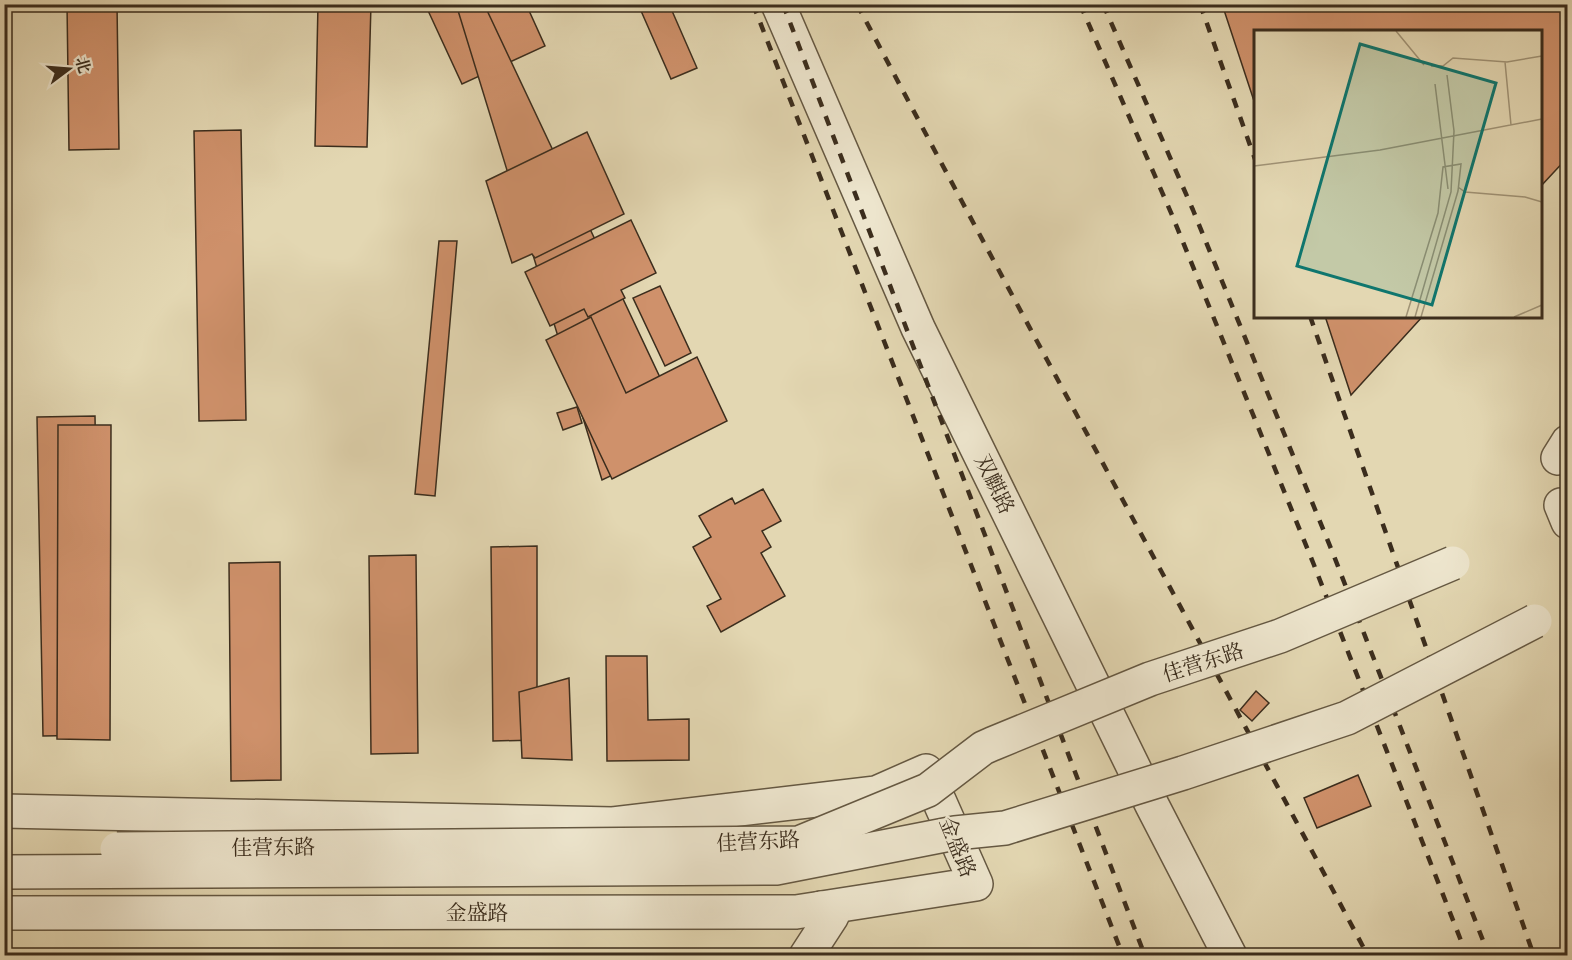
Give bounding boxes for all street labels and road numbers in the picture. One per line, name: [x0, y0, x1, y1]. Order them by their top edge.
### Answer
street label: 双麒路: [969, 450, 1021, 518]
street label: 佳营东路: [1159, 636, 1247, 688]
street label: 金盛路: [934, 813, 982, 881]
street label: 佳营东路: [715, 825, 801, 857]
street label: 佳营东路: [231, 833, 315, 861]
street label: 金盛路: [446, 899, 509, 926]

